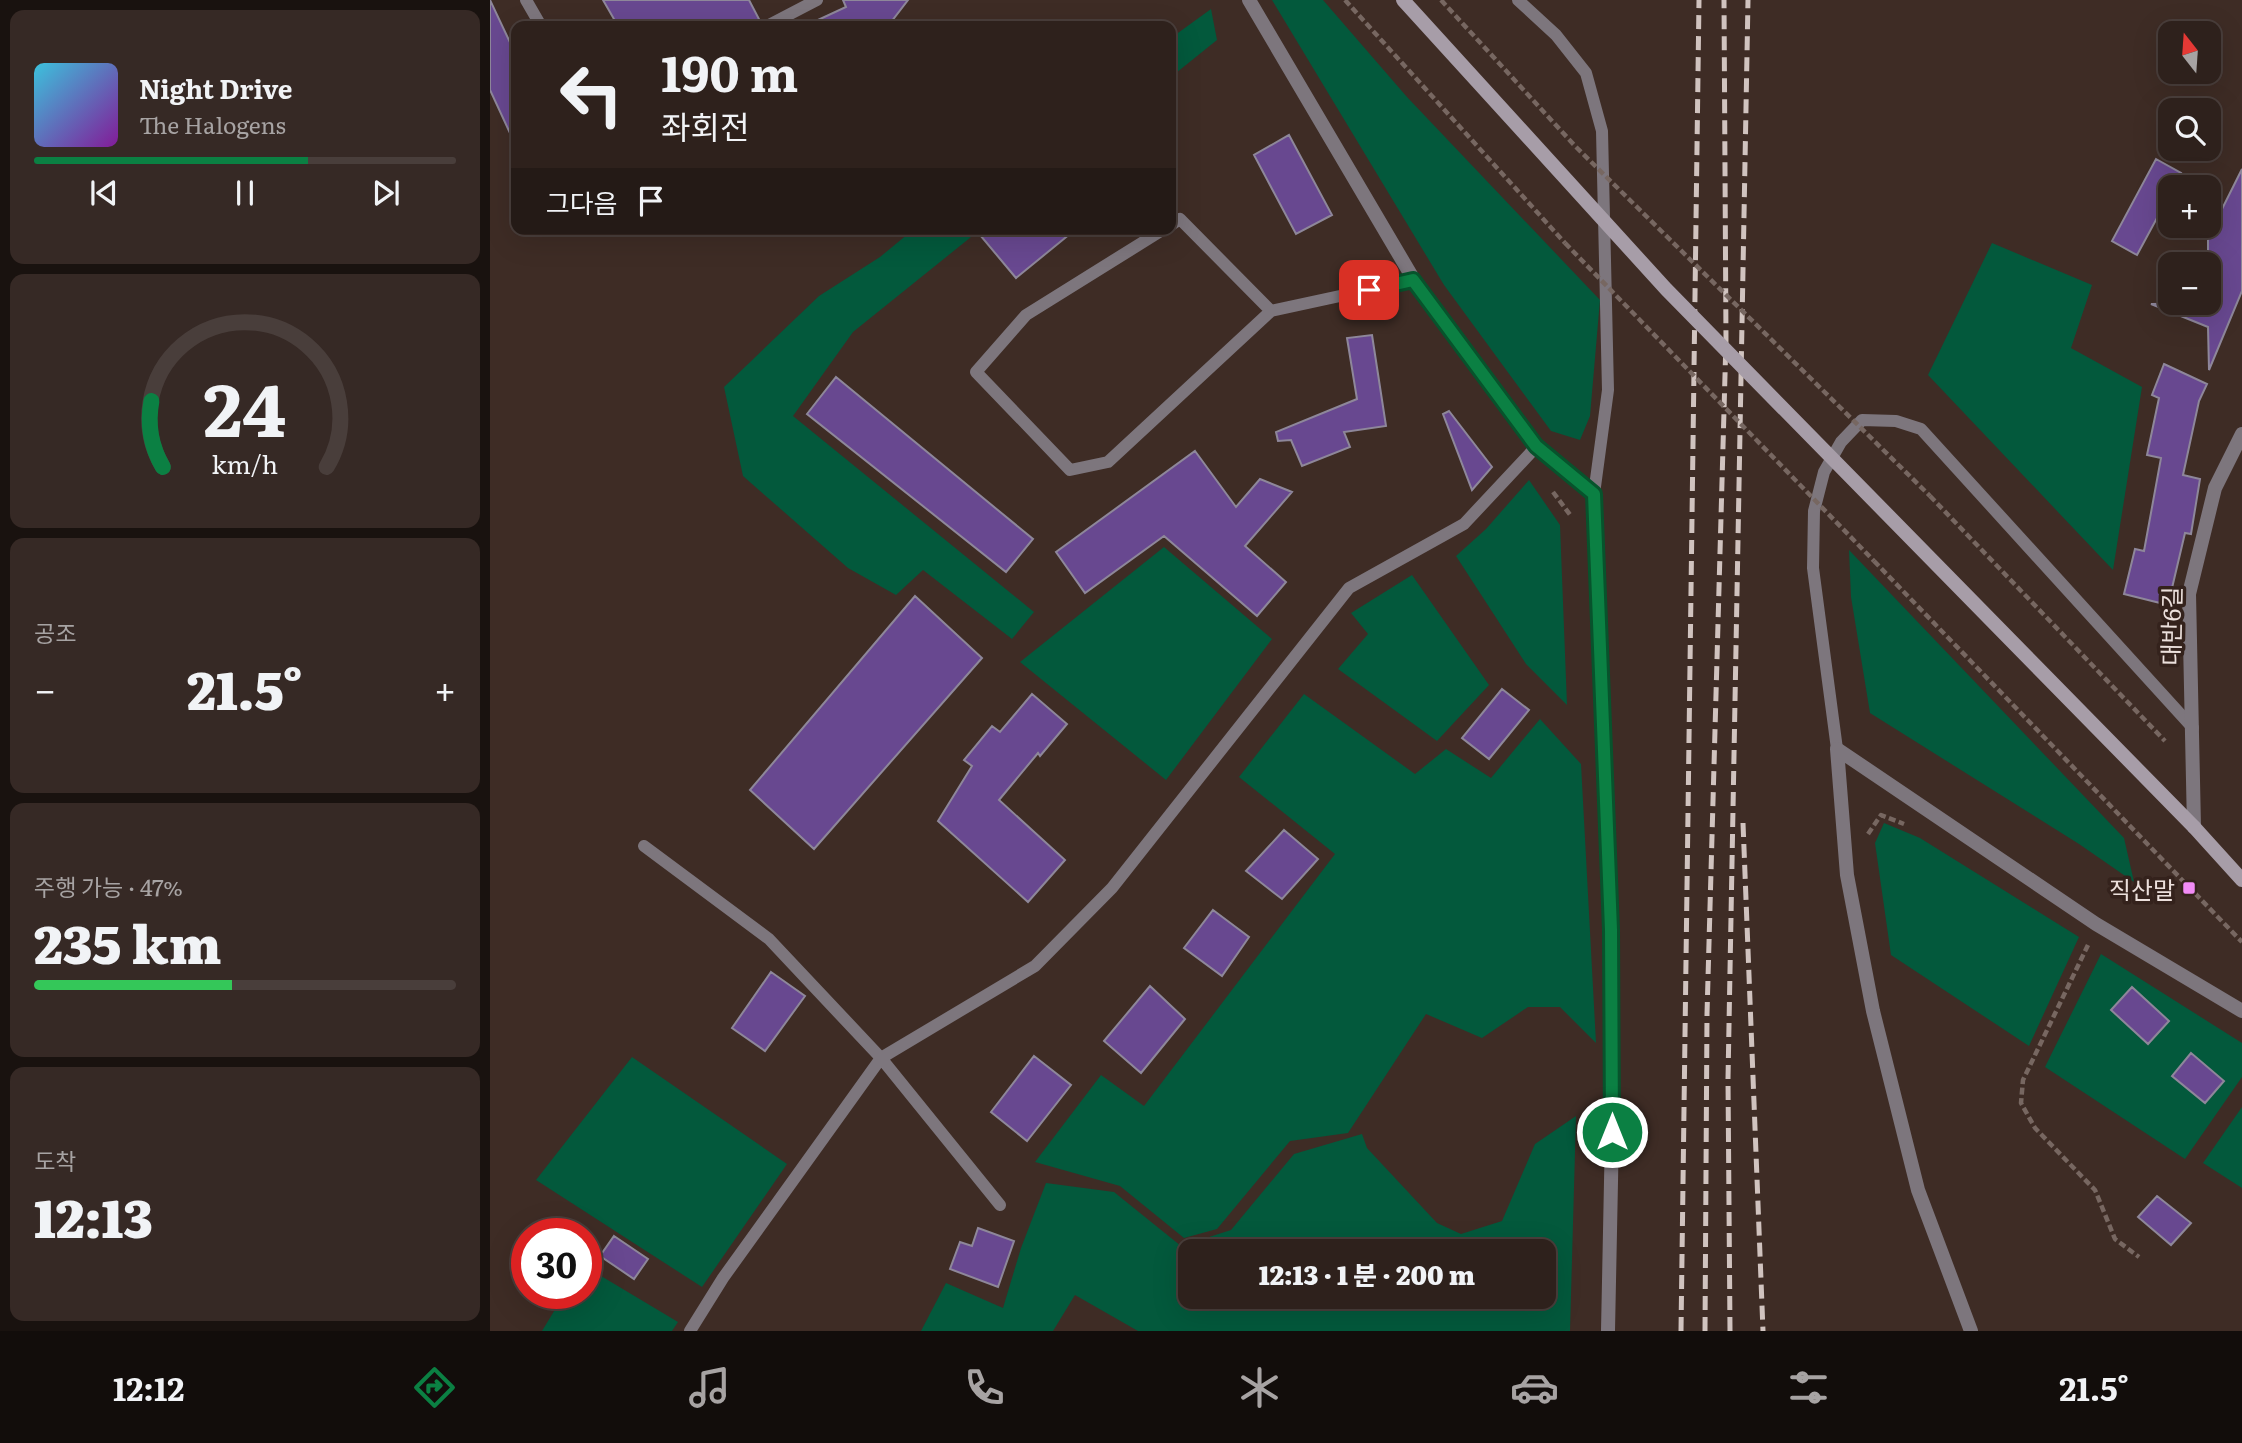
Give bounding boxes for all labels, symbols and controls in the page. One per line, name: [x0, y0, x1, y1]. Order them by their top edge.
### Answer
north arrow: [2158, 21, 2221, 84]
map controls: [2158, 21, 2221, 315]
text: 190 m: [661, 34, 798, 107]
icon: left: [546, 49, 637, 140]
text: Night Drive: [139, 68, 293, 107]
button: search: [2158, 98, 2221, 161]
text: 좌회전: [661, 101, 749, 149]
text: The Halogens: [139, 107, 286, 141]
icon: previous: [85, 174, 123, 212]
icon: pause: [226, 174, 264, 212]
icon: next: [367, 174, 405, 212]
button: +: [2158, 175, 2221, 238]
text: 그다음: [546, 182, 618, 221]
icon: arrive: [632, 182, 670, 220]
button: −: [2158, 252, 2221, 315]
pin: [1339, 260, 1399, 320]
icon: arrive: [1350, 271, 1388, 309]
text: 24: [204, 352, 287, 460]
text: km/h: [212, 445, 278, 482]
street label: 대반6길: [2152, 586, 2188, 666]
text: 공조: [34, 615, 76, 649]
text: 21.5°: [187, 649, 303, 726]
text: −: [34, 659, 56, 716]
text: +: [434, 659, 456, 716]
text: 주행 가능 · 47%: [34, 869, 183, 903]
place label: 직산말: [2109, 871, 2175, 906]
marker: 직산말: [2181, 880, 2197, 896]
text: 235 km: [34, 903, 221, 980]
position arrow: [1575, 1095, 1649, 1169]
text: 도착: [34, 1143, 76, 1177]
text: 12:13: [34, 1177, 153, 1254]
speed limit sign: 30: [511, 1218, 602, 1309]
text: 12:13 · 1 분 · 200 m: [1259, 1254, 1475, 1293]
text: 12:12: [113, 1363, 184, 1411]
icon: directions: [410, 1363, 459, 1412]
icon: music: [685, 1363, 734, 1412]
icon: phone: [960, 1363, 1009, 1412]
icon: climate: [1235, 1363, 1284, 1412]
icon: car: [1510, 1363, 1559, 1412]
icon: filters: [1784, 1363, 1833, 1412]
text: 21.5°: [2059, 1363, 2129, 1411]

